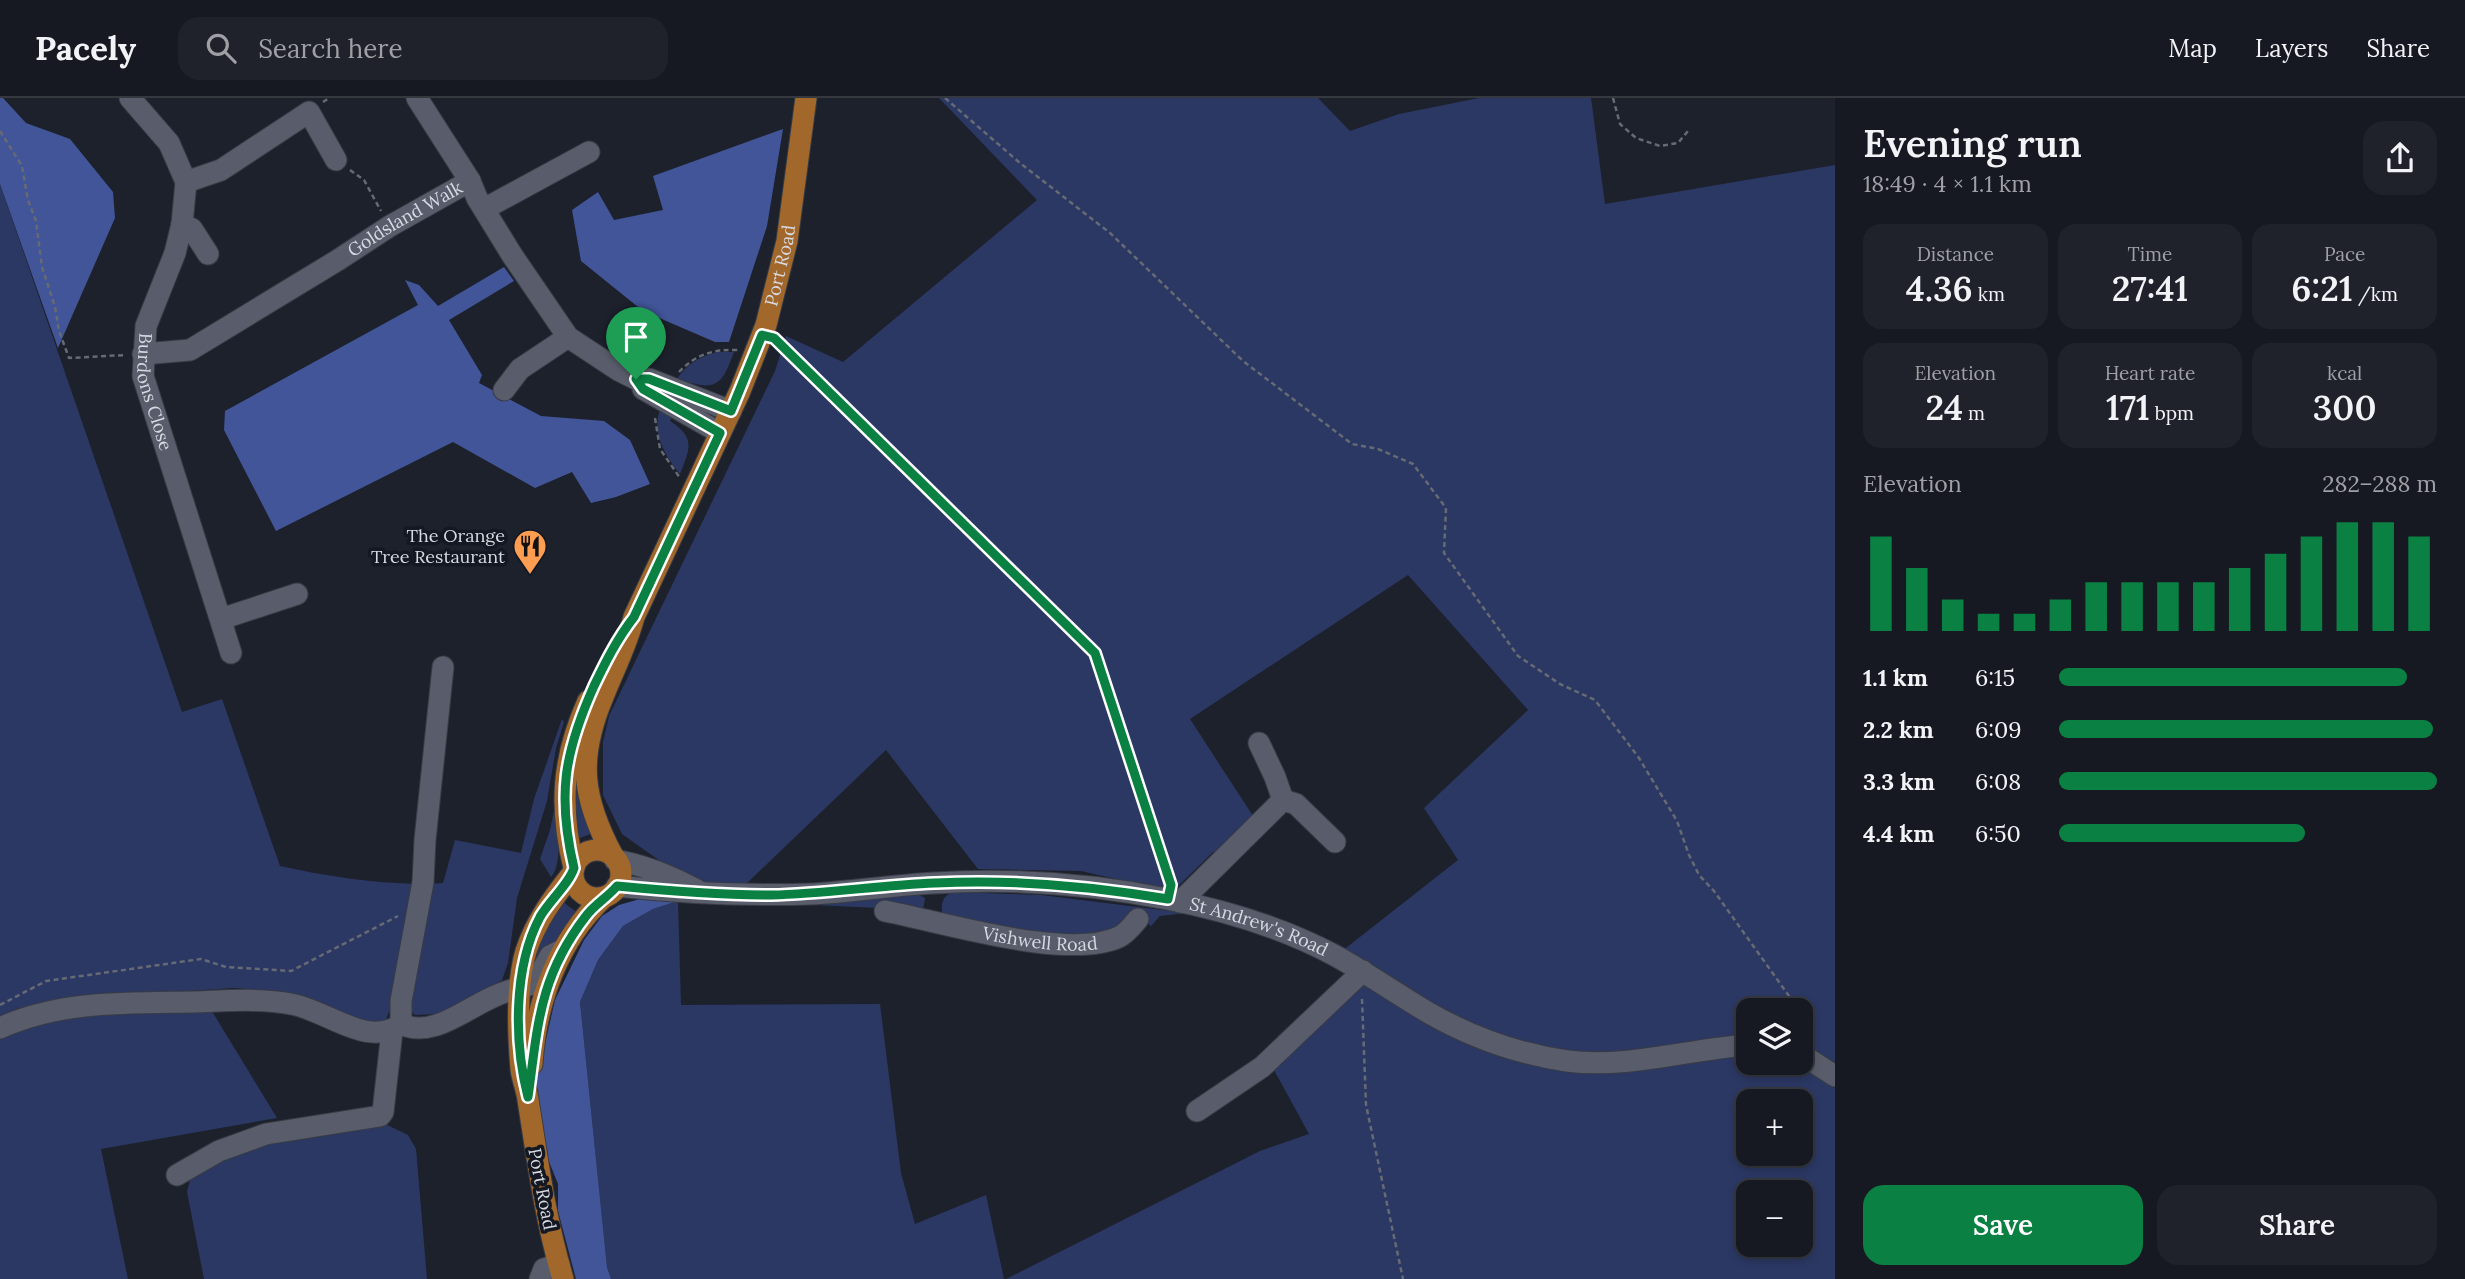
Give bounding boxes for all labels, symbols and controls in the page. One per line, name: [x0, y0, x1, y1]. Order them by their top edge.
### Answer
search box: [178, 17, 668, 80]
text: Pacely: [35, 27, 136, 69]
icon: search: [202, 29, 240, 67]
text: Search here: [258, 32, 402, 65]
text: Map: [2168, 33, 2217, 64]
text: Layers: [2255, 33, 2328, 64]
text: Share: [2366, 33, 2430, 64]
text: Evening run: [1863, 119, 2082, 167]
button: share: [2363, 121, 2437, 195]
text: 18:49 · 4 × 1.1 km: [1863, 169, 2032, 198]
street label: Goldsland Walk: [343, 175, 467, 262]
street label: Port Road: [759, 223, 800, 308]
text: Distance: [1917, 242, 1994, 266]
text: Time: [2128, 242, 2172, 266]
text: Pace: [2324, 242, 2365, 266]
text: 4.36: [1906, 266, 1973, 311]
text: 27:41: [2112, 266, 2188, 311]
text: 6:21: [2291, 266, 2353, 311]
text: km: [1973, 282, 2005, 306]
text: /km: [2353, 282, 2398, 306]
pin: [606, 307, 666, 379]
icon: arrive: [617, 318, 655, 356]
street label: Burdons Close: [132, 332, 178, 454]
text: Elevation: [1915, 361, 1996, 385]
text: Heart rate: [2105, 361, 2195, 385]
text: kcal: [2327, 361, 2362, 385]
text: 24: [1926, 385, 1963, 430]
text: 171: [2106, 385, 2150, 430]
text: 300: [2313, 385, 2377, 430]
text: m: [1963, 401, 1985, 425]
text: bpm: [2150, 401, 2194, 425]
text: Elevation: [1863, 469, 1962, 498]
text: 282–288 m: [2322, 469, 2437, 498]
place label: The Orange Tree Restaurant: [371, 524, 505, 568]
restaurant icon: The Orange Tree Restaurant: [511, 527, 549, 576]
text: 1.1 km: [1863, 663, 1928, 692]
text: 6:15: [1975, 663, 2015, 692]
text: 2.2 km: [1863, 715, 1934, 744]
text: 6:09: [1975, 715, 2022, 744]
text: 3.3 km: [1863, 767, 1935, 796]
text: 6:08: [1975, 767, 2021, 796]
text: 4.4 km: [1863, 819, 1934, 848]
text: 6:50: [1975, 819, 2021, 848]
street label: St Andrew's Road: [1187, 892, 1332, 961]
street label: Vishwell Road: [979, 921, 1099, 956]
map controls: [1736, 998, 1813, 1257]
button: layers: [1736, 998, 1813, 1075]
button: +: [1736, 1089, 1813, 1166]
street label: Port Road: [523, 1146, 562, 1232]
button: −: [1736, 1180, 1813, 1257]
button: Save: [1863, 1185, 2143, 1265]
button: Share: [2157, 1185, 2437, 1265]

